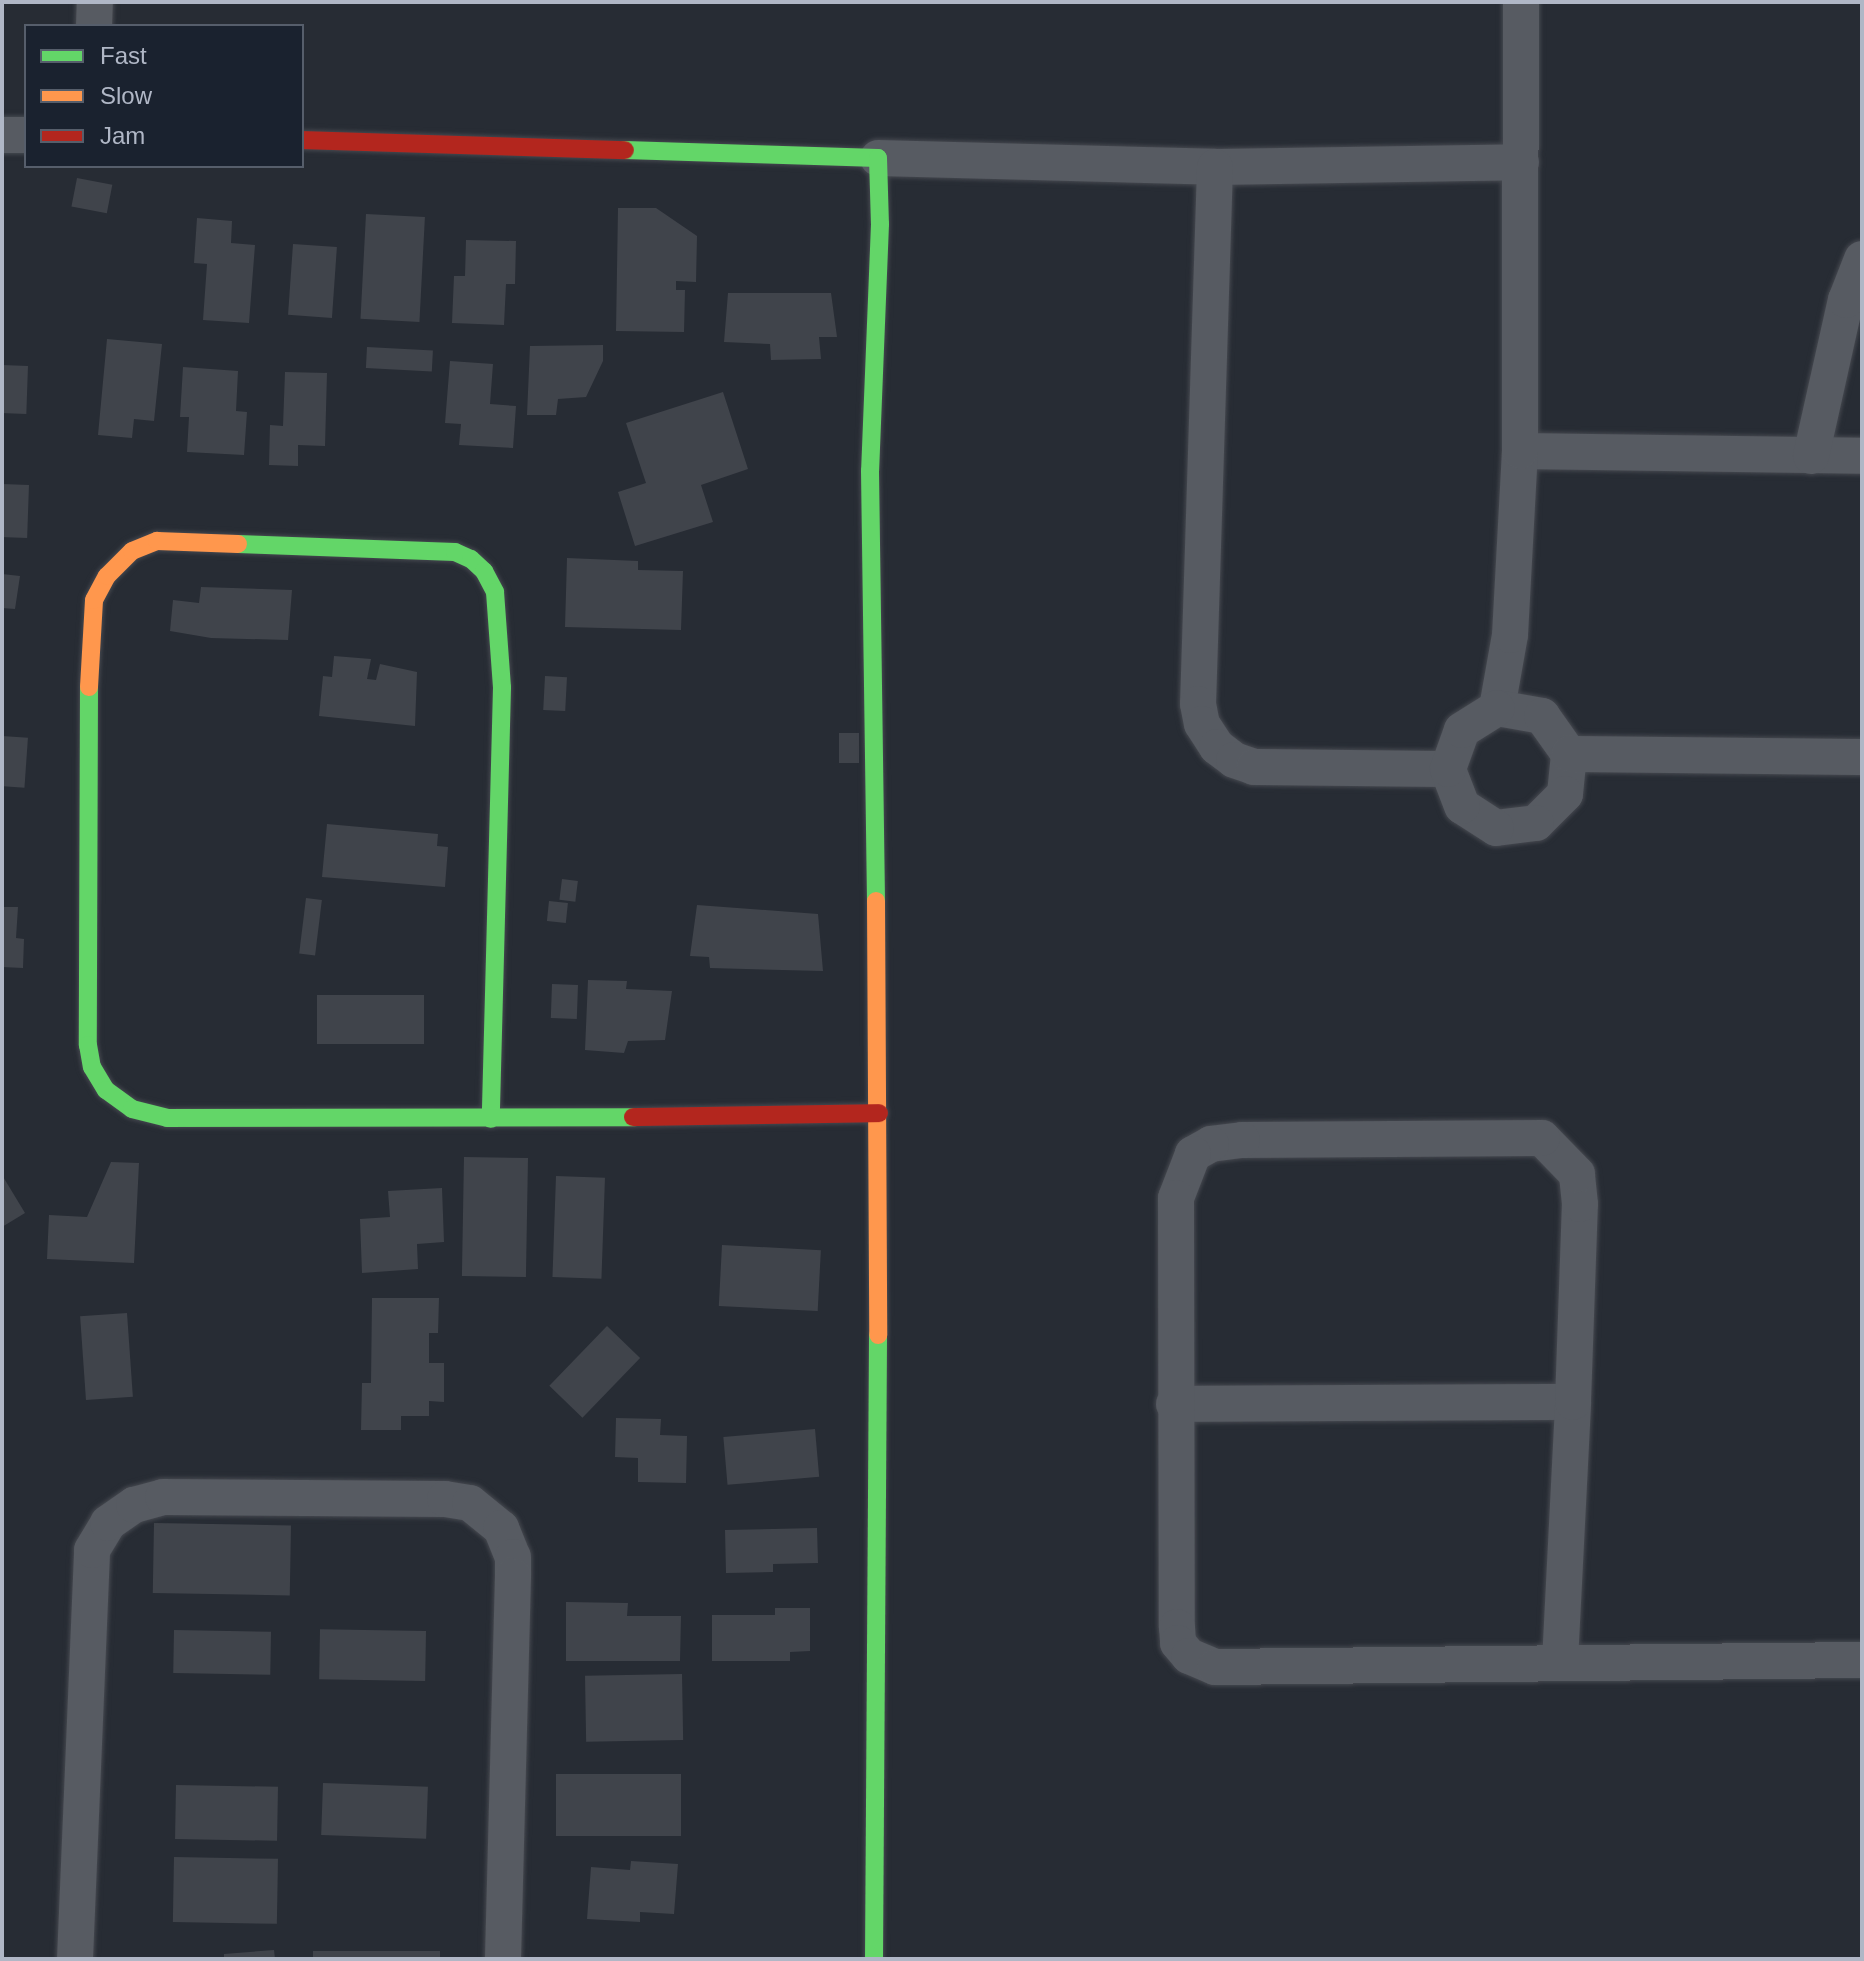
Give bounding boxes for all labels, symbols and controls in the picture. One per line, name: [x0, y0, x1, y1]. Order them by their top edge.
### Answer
legend: [24, 24, 304, 168]
text: Fast: [100, 42, 147, 69]
text: Slow: [100, 82, 152, 109]
text: Jam: [100, 122, 145, 149]

